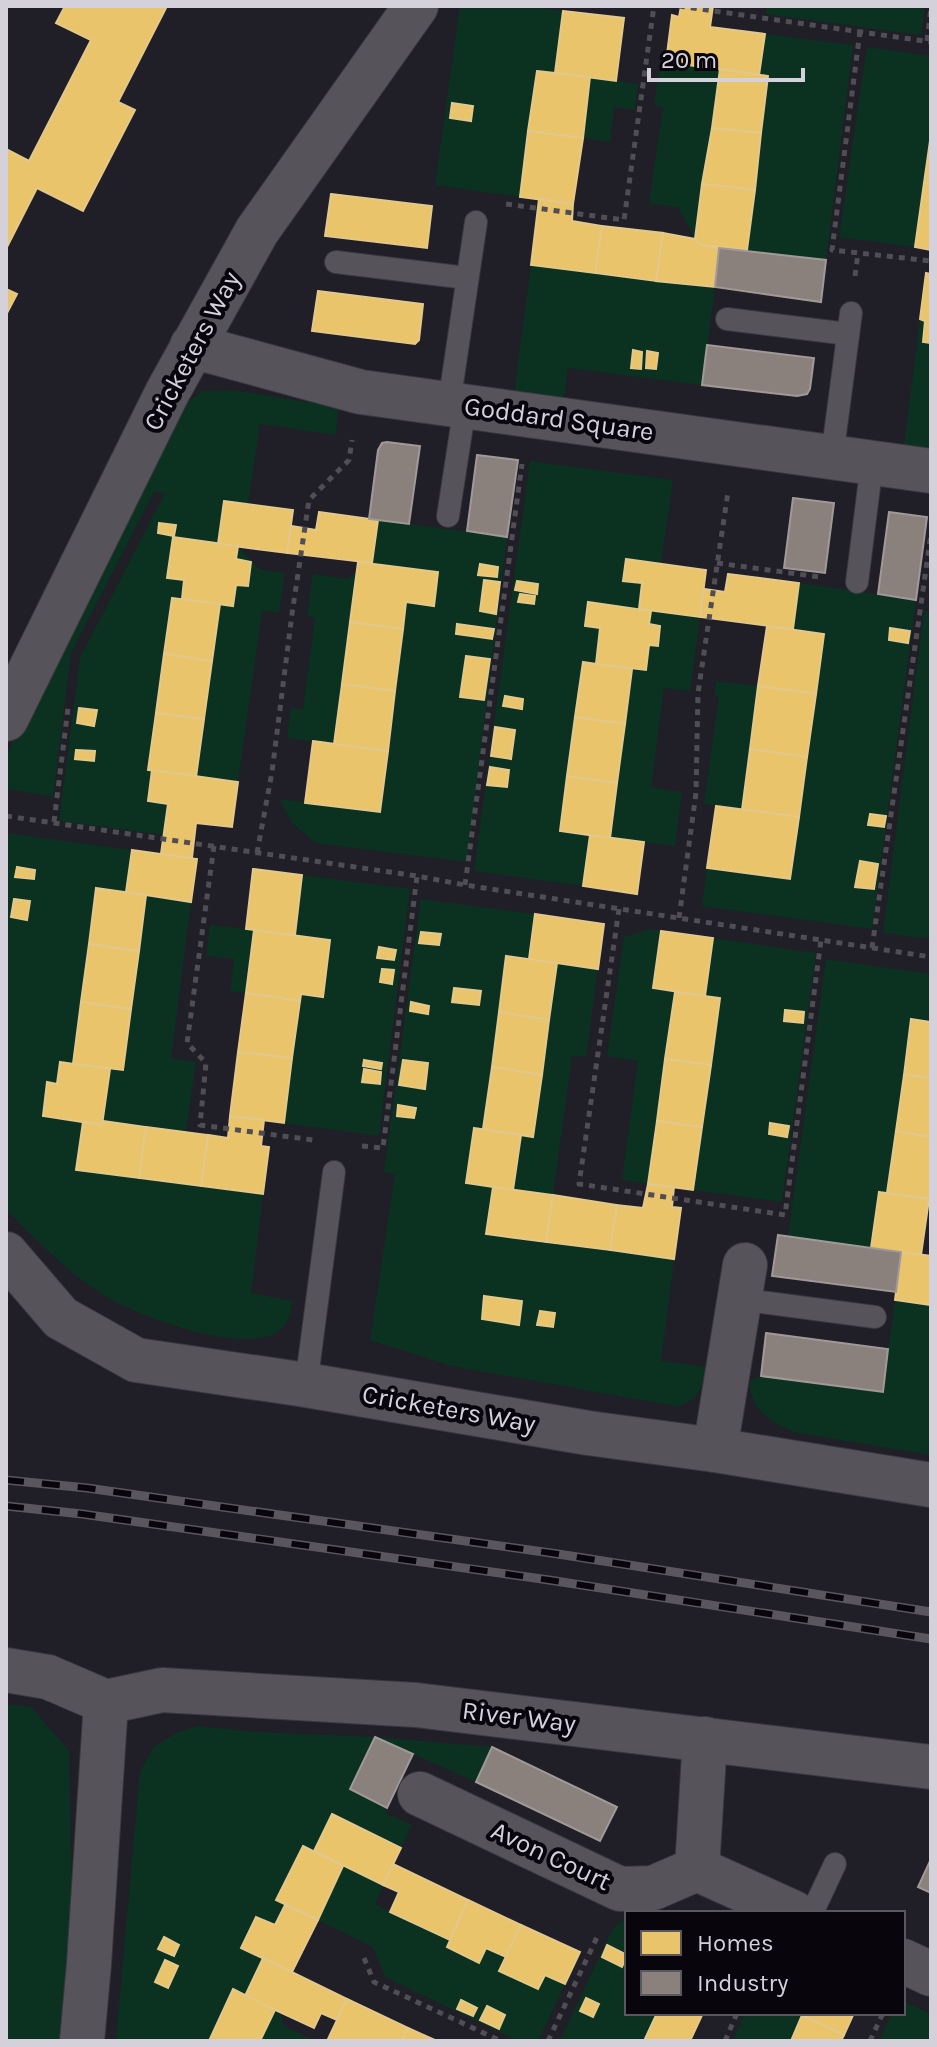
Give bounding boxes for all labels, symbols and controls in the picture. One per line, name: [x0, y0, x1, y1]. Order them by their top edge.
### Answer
scale bar: [649, 32, 803, 82]
text: 20 m: [661, 46, 717, 74]
street label: Cricketers Way: [137, 266, 247, 436]
street label: Goddard Square: [462, 390, 656, 448]
street label: Cricketers Way: [360, 1378, 538, 1440]
street label: River Way: [460, 1695, 578, 1739]
street label: Avon Court: [486, 1815, 616, 1897]
legend: [625, 1911, 905, 2015]
text: Homes: [697, 1929, 774, 1957]
text: Industry: [697, 1969, 788, 1997]

